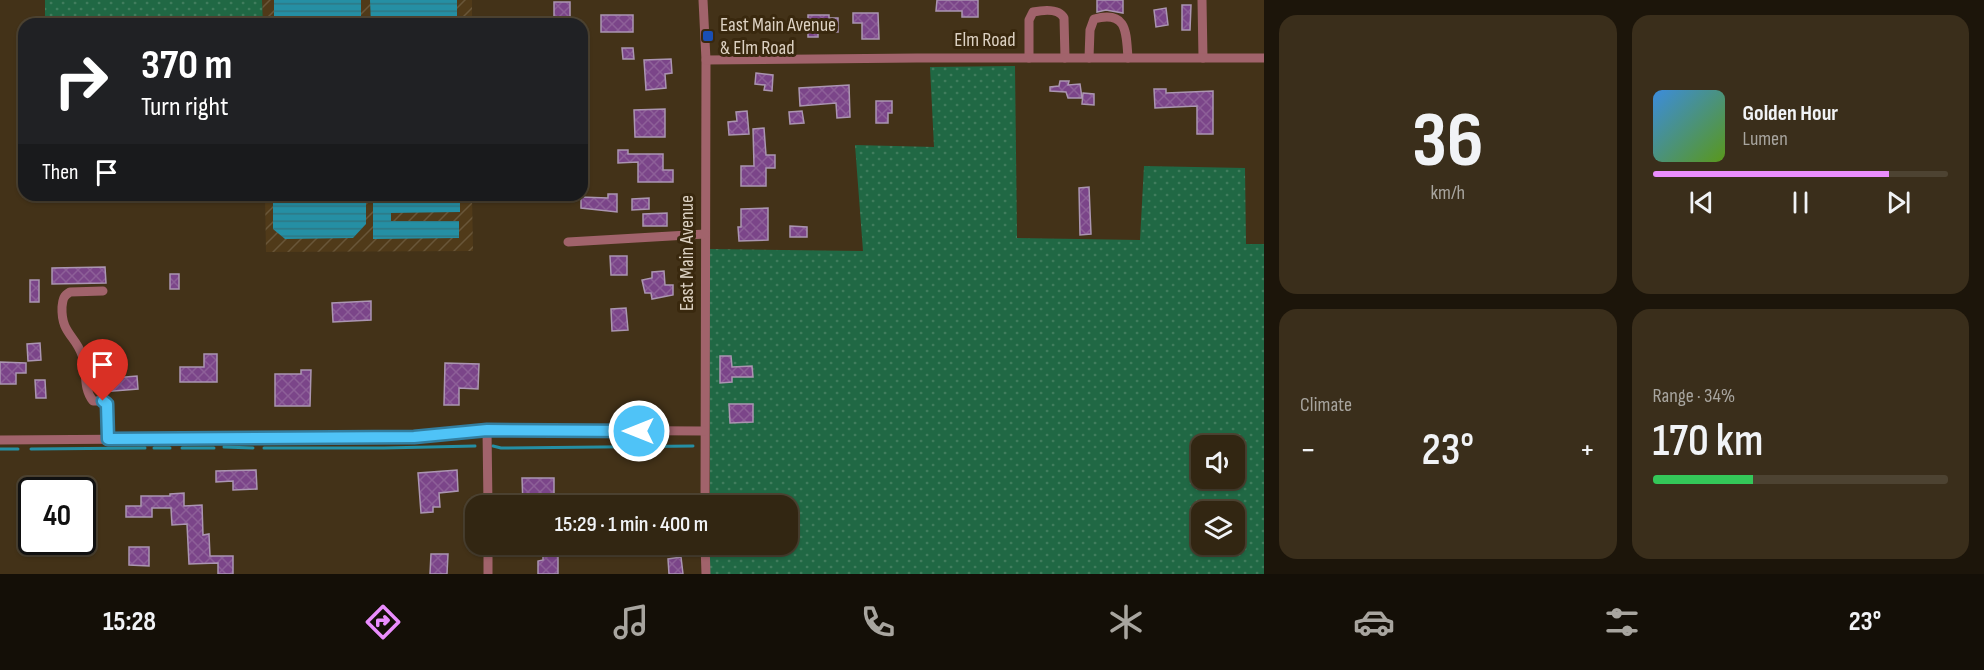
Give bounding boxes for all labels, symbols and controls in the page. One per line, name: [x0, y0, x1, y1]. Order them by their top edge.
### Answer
place label: East Main Avenue & Elm Road: [720, 13, 836, 60]
street label: Elm Road: [954, 28, 1016, 52]
marker: East Main Avenue & Elm Road: [701, 29, 715, 43]
text: 370 m: [141, 40, 232, 91]
icon: right: [42, 42, 120, 120]
text: Turn right: [141, 91, 228, 123]
text: 36: [1412, 95, 1484, 188]
text: Golden Hour: [1743, 100, 1838, 127]
text: Lumen: [1743, 127, 1788, 151]
icon: arrive: [90, 156, 123, 189]
text: Then: [42, 159, 78, 186]
text: km/h: [1430, 181, 1465, 205]
icon: previous: [1685, 186, 1718, 219]
icon: pause: [1784, 186, 1817, 219]
icon: next: [1882, 186, 1915, 219]
street label: East Main Avenue: [675, 195, 699, 311]
pin: [77, 339, 128, 401]
icon: arrive: [86, 348, 119, 381]
text: Range · 34%: [1653, 384, 1735, 408]
text: Climate: [1300, 393, 1352, 417]
position arrow: [607, 399, 671, 463]
text: 170 km: [1653, 414, 1763, 469]
text: 23°: [1421, 423, 1474, 478]
text: −: [1300, 430, 1316, 470]
text: +: [1579, 430, 1595, 470]
map controls: [1191, 435, 1245, 555]
button: sound: [1191, 435, 1245, 489]
speed limit sign: 40: [18, 477, 96, 555]
button: layers: [1191, 501, 1245, 555]
text: 15:29 · 1 min · 400 m: [555, 511, 708, 538]
icon: directions: [362, 601, 404, 643]
icon: music: [610, 601, 652, 643]
icon: phone: [857, 601, 899, 643]
icon: climate: [1105, 601, 1147, 643]
icon: car: [1353, 601, 1395, 643]
icon: filters: [1601, 601, 1643, 643]
text: 15:28: [103, 606, 156, 638]
text: 23°: [1849, 606, 1881, 638]

